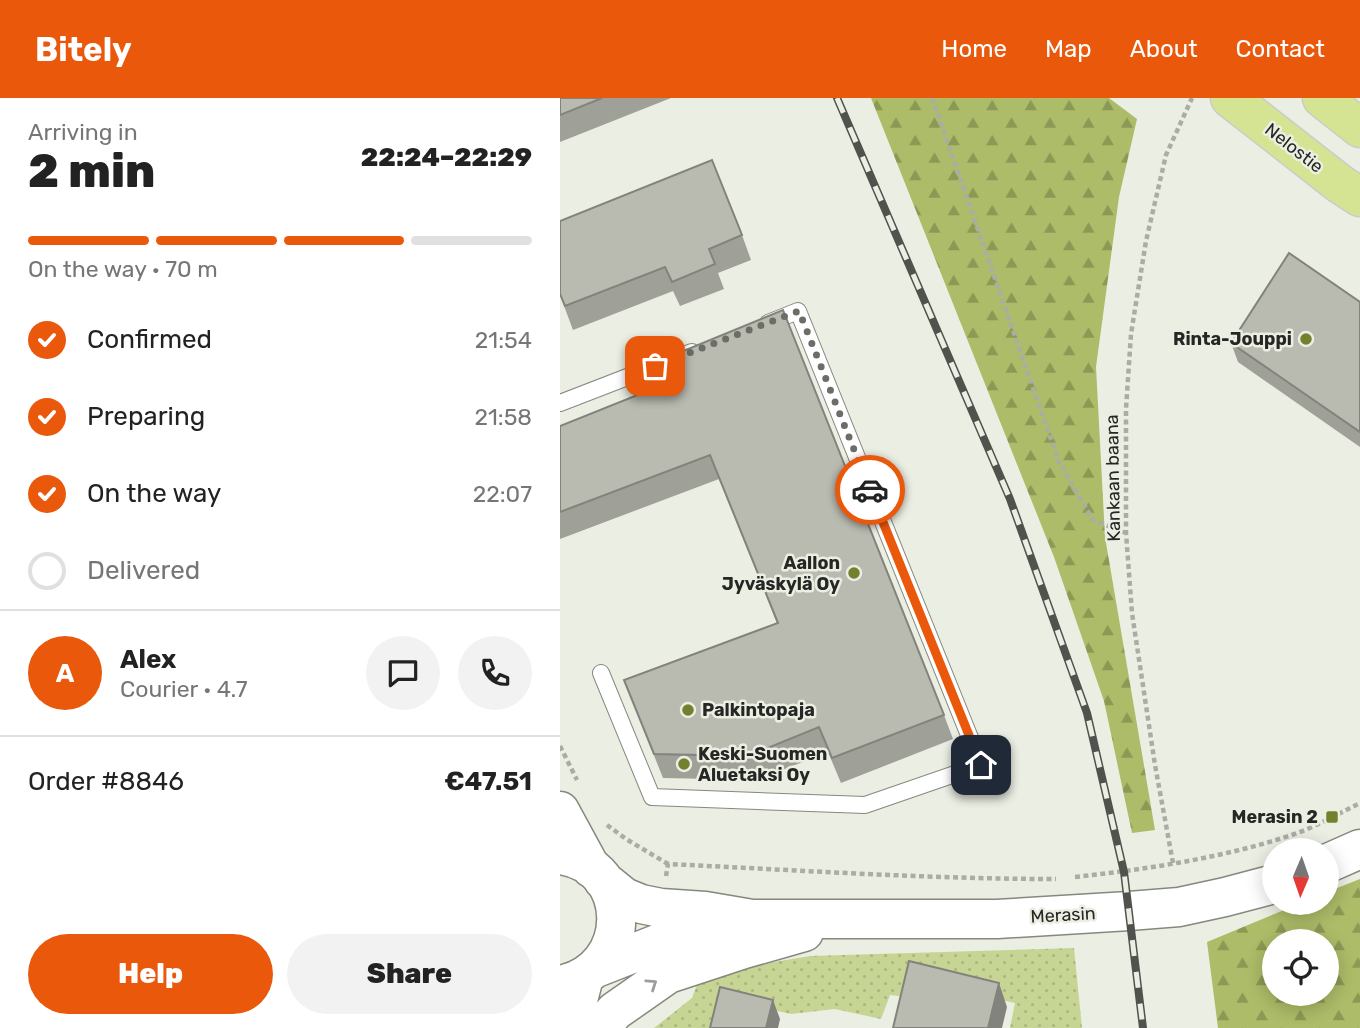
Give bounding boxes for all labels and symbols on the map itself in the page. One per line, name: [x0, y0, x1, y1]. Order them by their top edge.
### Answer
street label: Nelostie: [1260, 118, 1328, 178]
place label: Rinta-Jouppi: [1173, 328, 1292, 350]
marker: Rinta-Jouppi: [1298, 331, 1314, 347]
pin: [625, 336, 685, 396]
street label: Kankaan baana: [1101, 414, 1125, 542]
courier: [835, 455, 905, 525]
place label: Aallon Jyväskylä Oy: [722, 552, 840, 595]
marker: Aallon Jyväskylä Oy: [846, 565, 862, 581]
place label: Palkintopaja: [702, 699, 815, 721]
marker: Palkintopaja: [680, 702, 696, 718]
pin: [951, 735, 1011, 795]
place label: Keski-Suomen Aluetaksi Oy: [698, 743, 827, 786]
marker: Keski-Suomen Aluetaksi Oy: [676, 756, 692, 772]
place label: Merasin 2: [1232, 806, 1318, 828]
marker: Merasin 2: [1324, 809, 1340, 825]
north arrow: [1262, 838, 1339, 915]
street label: Merasin: [1030, 902, 1096, 928]
one-way arrow: [644, 980, 657, 993]

